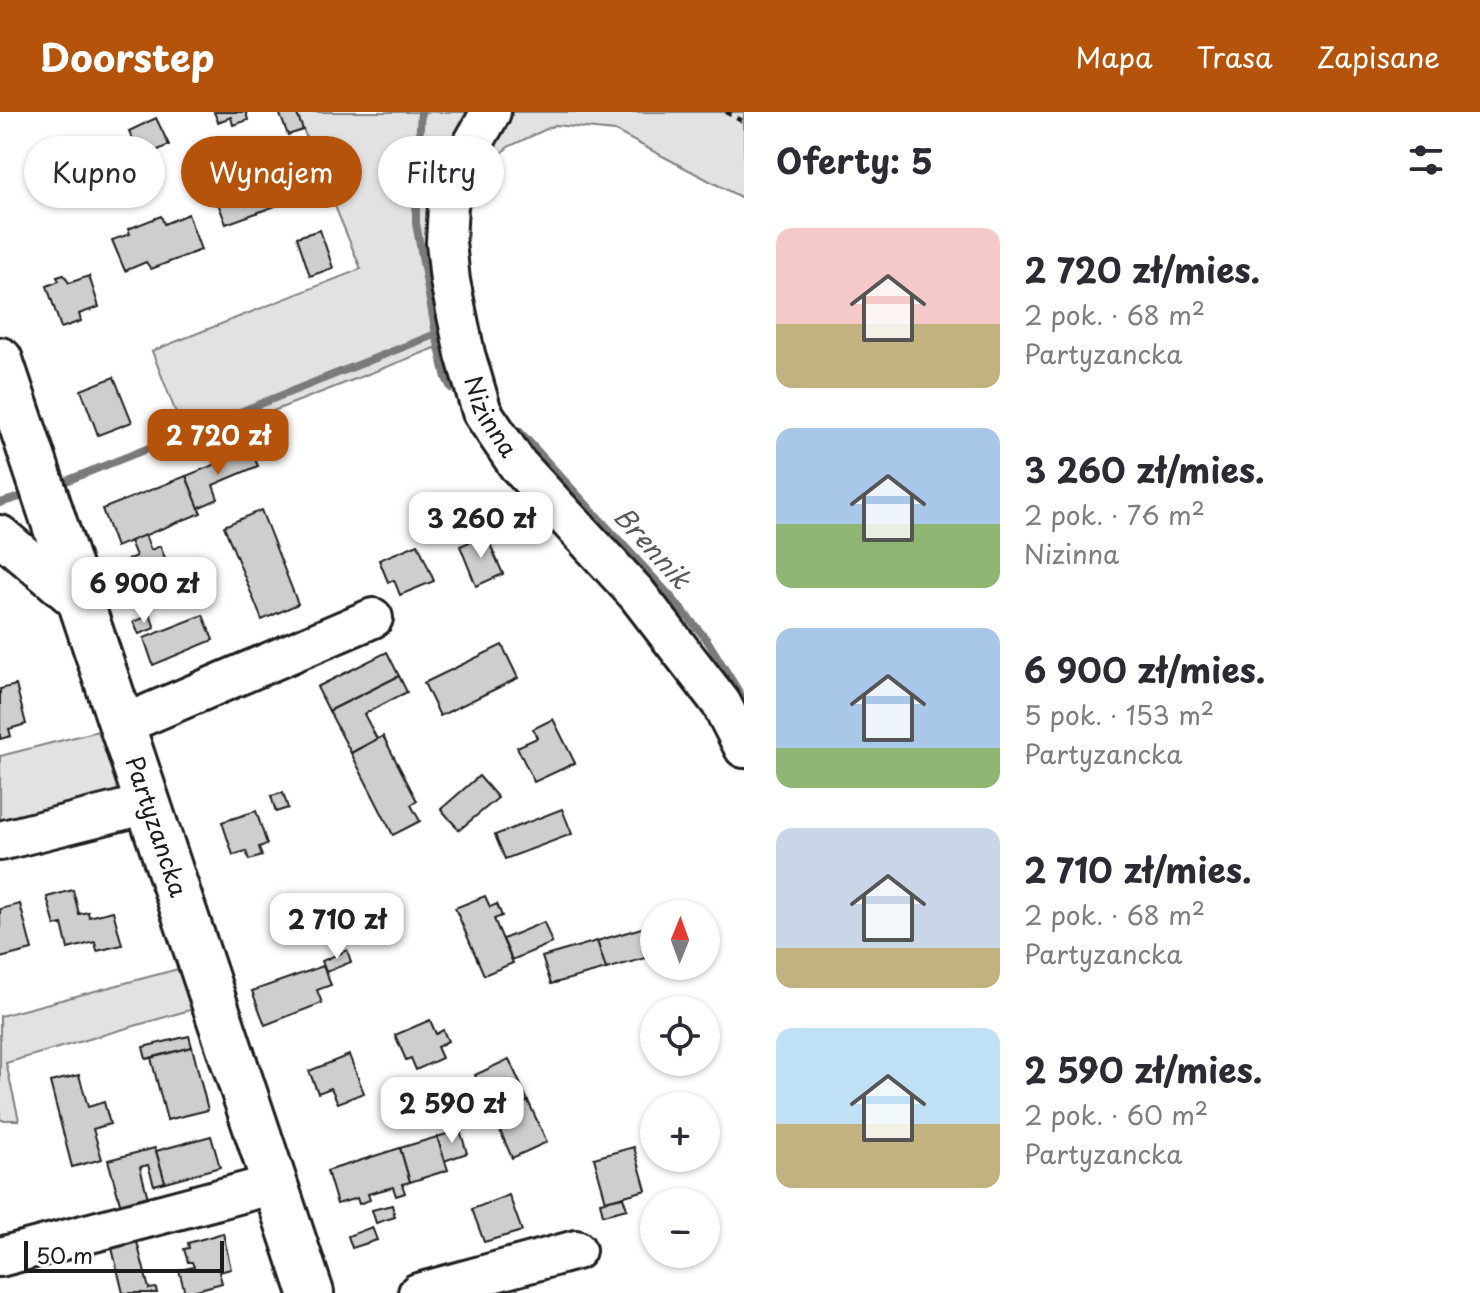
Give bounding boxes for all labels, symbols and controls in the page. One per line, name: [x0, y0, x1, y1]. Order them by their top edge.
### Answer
text: Doorstep: [40, 28, 215, 85]
text: Mapa: [1076, 35, 1153, 78]
text: Trasa: [1197, 35, 1273, 78]
text: Zapisane: [1317, 35, 1440, 78]
text: Oferty: 5: [776, 134, 933, 186]
chip: Kupno: [24, 136, 165, 208]
chip: Wynajem: [181, 136, 362, 208]
chip: Filtry: [378, 136, 504, 208]
icon: filters: [1404, 138, 1448, 182]
text: 2 720 zł/mies.: [1024, 243, 1260, 295]
icon: home: [840, 260, 936, 356]
text: 2 pok. · 68 m²: [1024, 295, 1205, 334]
text: Partyzancka: [1024, 334, 1182, 373]
street label: Nizinna: [456, 371, 527, 464]
pin: 2 720 zł: [135, 409, 301, 477]
text: 2 720 zł: [165, 415, 271, 454]
text: 3 260 zł/mies.: [1024, 443, 1265, 495]
icon: home: [840, 460, 936, 556]
pin: 3 260 zł: [398, 492, 564, 560]
text: 2 pok. · 76 m²: [1024, 495, 1205, 534]
water label: Brennik: [606, 497, 701, 598]
text: 3 260 zł: [427, 498, 535, 537]
text: Nizinna: [1024, 534, 1119, 573]
pin: 6 900 zł: [61, 557, 227, 625]
text: 6 900 zł: [89, 563, 199, 602]
text: 6 900 zł/mies.: [1024, 643, 1265, 695]
icon: home: [840, 660, 936, 756]
text: 5 pok. · 153 m²: [1024, 695, 1214, 734]
text: Partyzancka: [1024, 734, 1182, 773]
street label: Partyzancka: [117, 751, 198, 901]
text: 2 710 zł/mies.: [1024, 843, 1252, 895]
icon: home: [840, 860, 936, 956]
pin: 2 710 zł: [254, 893, 420, 961]
text: 2 pok. · 68 m²: [1024, 895, 1205, 934]
text: 2 710 zł: [288, 899, 386, 938]
north arrow: [640, 900, 720, 980]
map controls: [640, 900, 720, 1268]
text: Partyzancka: [1024, 934, 1182, 973]
button: locate: [640, 996, 720, 1076]
text: 2 590 zł/mies.: [1024, 1043, 1262, 1095]
icon: home: [840, 1060, 936, 1156]
pin: 2 590 zł: [369, 1077, 535, 1145]
text: 2 590 zł: [399, 1083, 505, 1122]
button: +: [640, 1092, 720, 1172]
text: 2 pok. · 60 m²: [1024, 1095, 1208, 1134]
text: Partyzancka: [1024, 1134, 1182, 1173]
button: −: [640, 1188, 720, 1268]
scale bar: [24, 1237, 224, 1273]
text: 50 m: [36, 1238, 93, 1271]

